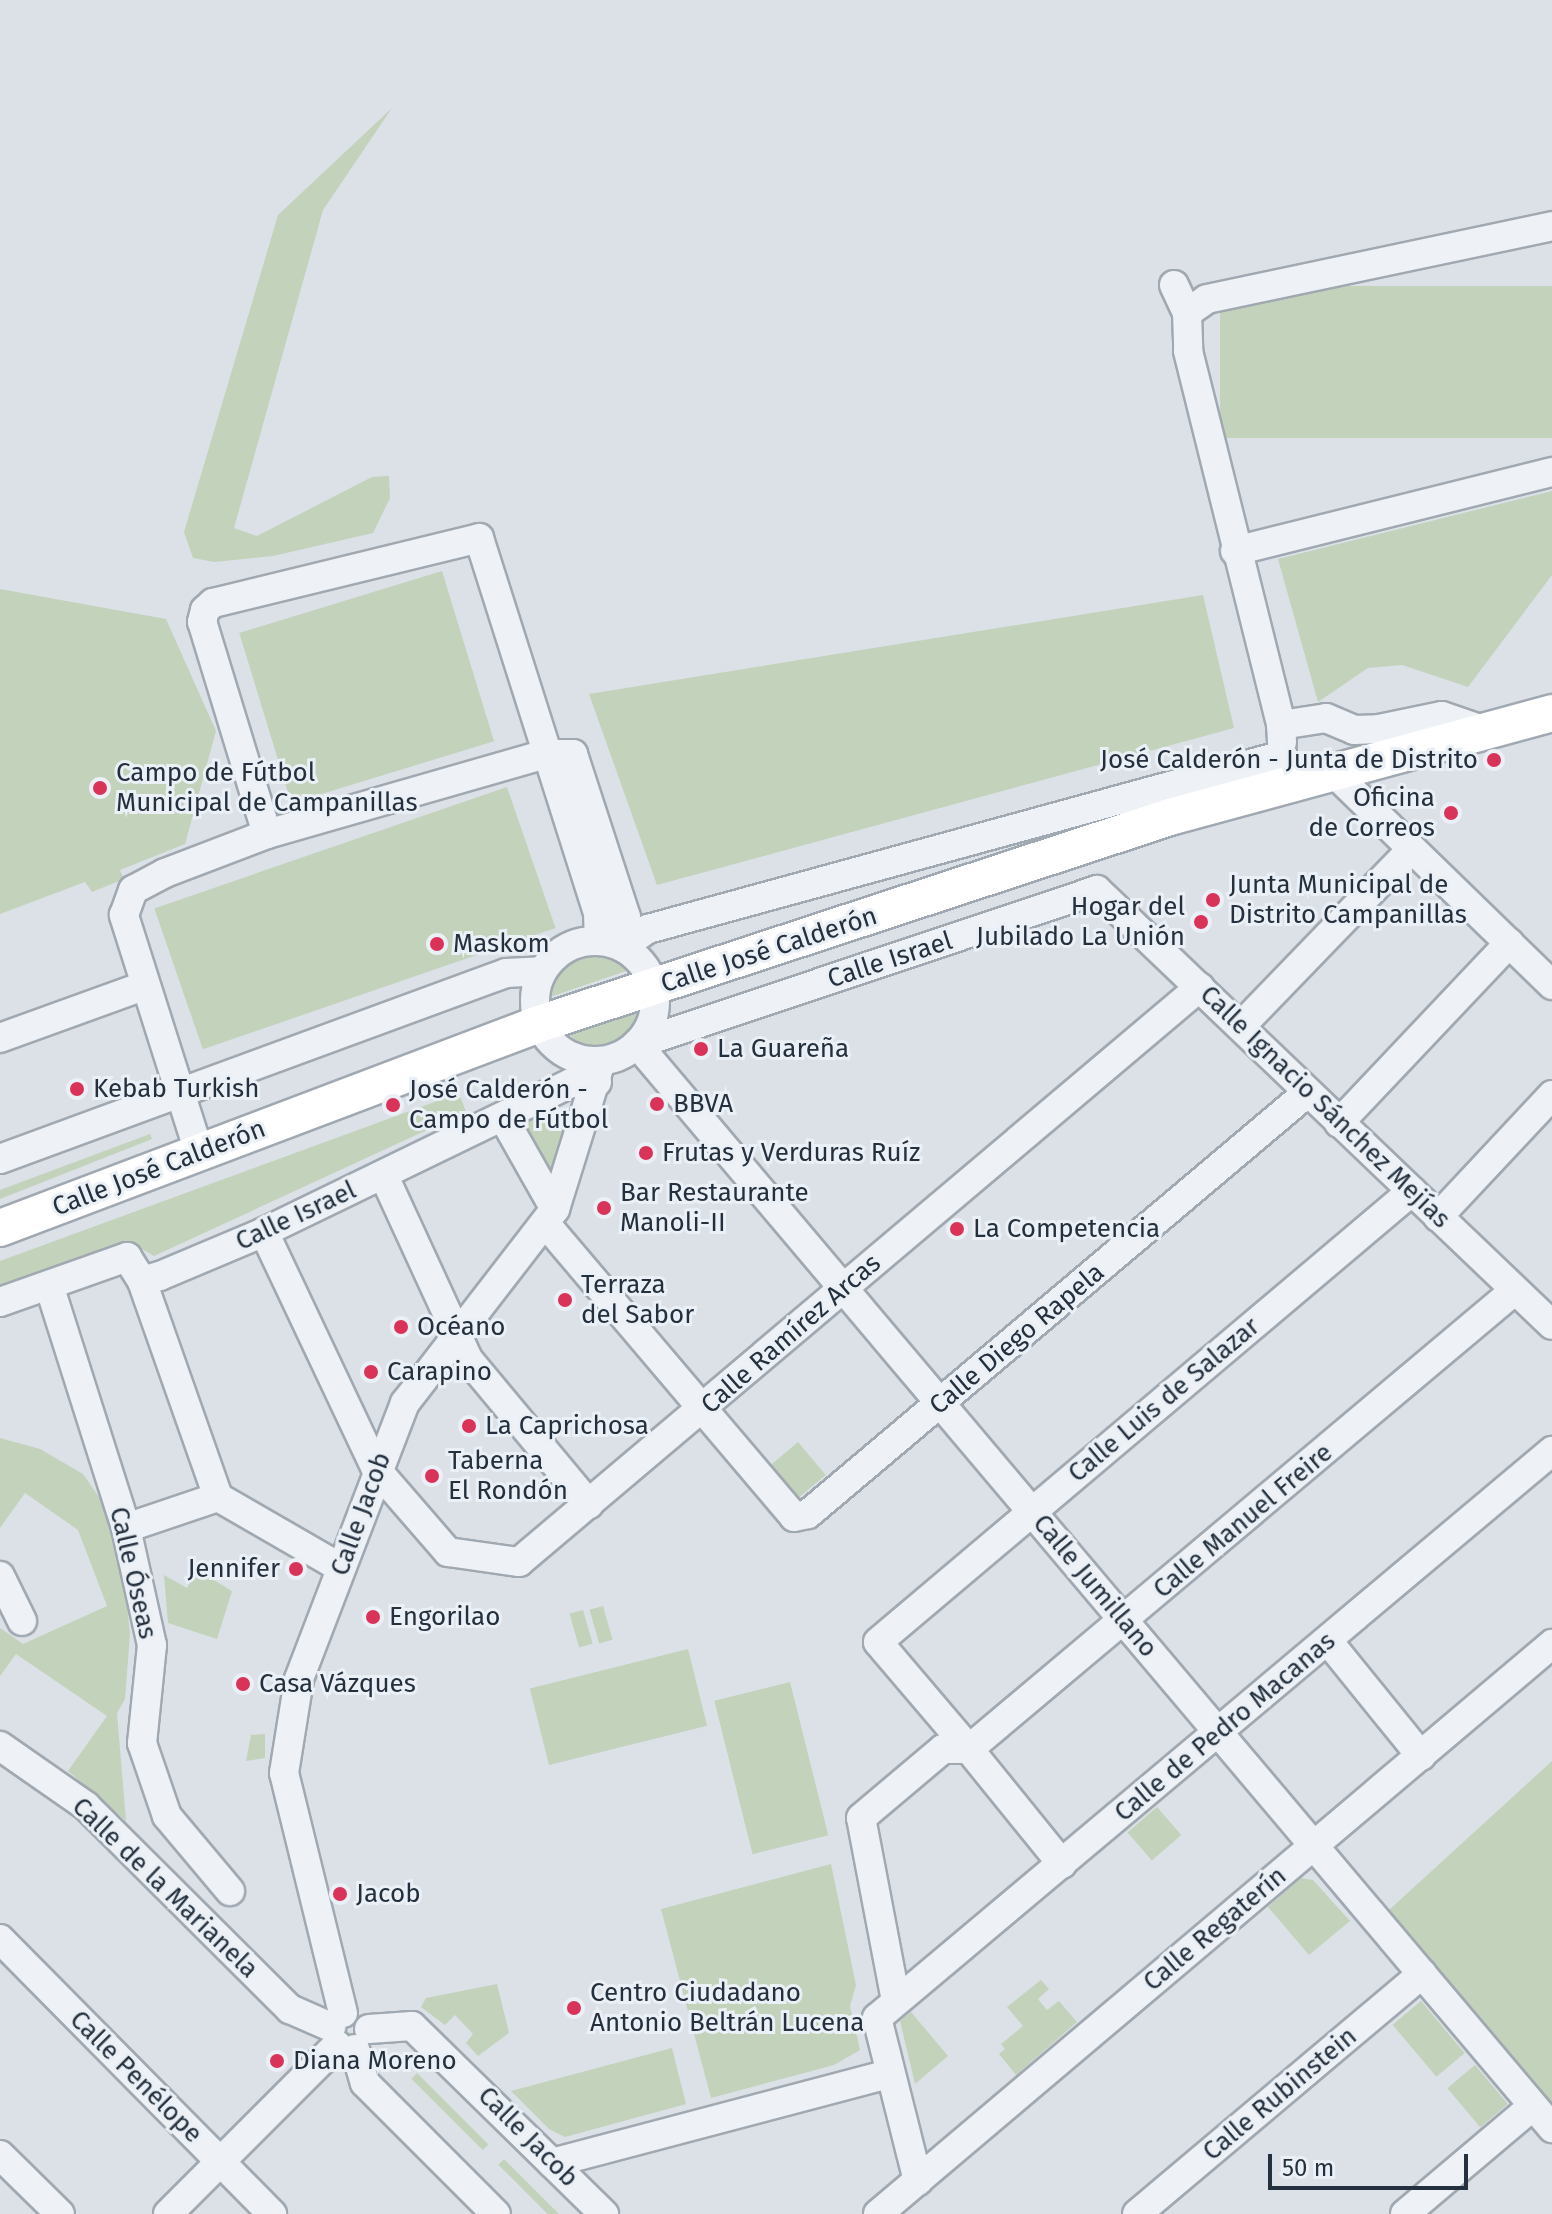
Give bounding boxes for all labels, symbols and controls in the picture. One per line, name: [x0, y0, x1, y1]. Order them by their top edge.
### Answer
place label: José Calderón - Junta de Distrito: [1100, 744, 1478, 776]
marker: José Calderón - Junta de Distrito: [1485, 751, 1503, 769]
place label: Campo de Fútbol Municipal de Campanillas: [116, 757, 418, 818]
marker: Campo de Fútbol Municipal de Campanillas: [91, 779, 109, 797]
place label: Oficina de Correos: [1308, 782, 1435, 844]
marker: Oficina de Correos: [1442, 804, 1460, 822]
place label: Junta Municipal de Distrito Campanillas: [1229, 869, 1467, 930]
place label: Hogar del Jubilado La Unión: [976, 891, 1185, 952]
marker: Junta Municipal de Distrito Campanillas: [1204, 891, 1222, 909]
street label: Calle José Calderón: [657, 900, 881, 1000]
marker: Hogar del Jubilado La Unión: [1192, 913, 1210, 931]
street label: Calle Israel: [824, 925, 956, 995]
place label: Maskom: [453, 928, 550, 960]
marker: Maskom: [428, 935, 446, 953]
street label: Calle Ignacio Sánchez Mejías: [1193, 979, 1457, 1235]
place label: La Guareña: [717, 1033, 849, 1065]
marker: La Guareña: [692, 1040, 710, 1058]
place label: Kebab Turkish: [93, 1073, 259, 1105]
place label: José Calderón - Campo de Fútbol: [409, 1074, 608, 1136]
marker: Kebab Turkish: [68, 1080, 86, 1098]
place label: BBVA: [673, 1088, 733, 1120]
marker: BBVA: [648, 1095, 666, 1113]
marker: José Calderón - Campo de Fútbol: [384, 1096, 402, 1114]
street label: Calle José Calderón: [48, 1113, 270, 1223]
place label: Frutas y Verduras Ruíz: [662, 1137, 920, 1169]
marker: Frutas y Verduras Ruíz: [637, 1144, 655, 1162]
street label: Calle Israel: [231, 1175, 361, 1257]
place label: Bar Restaurante Manoli-II: [620, 1177, 809, 1238]
marker: Bar Restaurante Manoli-II: [595, 1199, 613, 1217]
place label: La Competencia: [973, 1213, 1160, 1245]
marker: La Competencia: [948, 1220, 966, 1238]
street label: Calle Ramírez Arcas: [695, 1248, 887, 1420]
street label: Calle Diego Rapela: [923, 1257, 1111, 1421]
place label: Terraza del Sabor: [581, 1269, 694, 1330]
marker: Terraza del Sabor: [556, 1291, 574, 1309]
place label: Océano: [417, 1311, 505, 1343]
street label: Calle Luis de Salazar: [1062, 1311, 1266, 1489]
marker: Océano: [392, 1318, 410, 1336]
place label: Carapino: [387, 1356, 492, 1388]
marker: Carapino: [362, 1363, 380, 1381]
place label: La Caprichosa: [485, 1410, 649, 1442]
marker: La Caprichosa: [460, 1417, 478, 1435]
street label: Calle Manuel Freire: [1147, 1437, 1339, 1605]
place label: Taberna El Rondón: [448, 1445, 568, 1506]
street label: Calle Jacob: [324, 1448, 398, 1580]
marker: Taberna El Rondón: [423, 1467, 441, 1485]
street label: Calle Óseas: [103, 1504, 163, 1642]
street label: Calle Jumillano: [1026, 1508, 1164, 1664]
place label: Jennifer: [187, 1553, 280, 1585]
marker: Jennifer: [287, 1560, 305, 1578]
place label: Engorilao: [389, 1601, 500, 1633]
marker: Engorilao: [364, 1608, 382, 1626]
street label: Calle de Pedro Macanas: [1108, 1626, 1342, 1828]
place label: Casa Vázques: [259, 1668, 416, 1700]
marker: Casa Vázques: [234, 1675, 252, 1693]
street label: Calle de la Marianela: [66, 1791, 264, 1985]
street label: Calle Regaterín: [1137, 1860, 1293, 1998]
place label: Jacob: [356, 1878, 421, 1910]
marker: Jacob: [331, 1885, 349, 1903]
place label: Centro Ciudadano Antonio Beltrán Lucena: [590, 1977, 864, 2038]
marker: Centro Ciudadano Antonio Beltrán Lucena: [565, 1999, 583, 2017]
street label: Calle Penélope: [63, 2004, 209, 2150]
street label: Calle Rubinstein: [1197, 2021, 1363, 2167]
place label: Diana Moreno: [293, 2045, 457, 2077]
marker: Diana Moreno: [268, 2052, 286, 2070]
street label: Calle Jacob: [471, 2080, 585, 2194]
scale bar: [1272, 2138, 1472, 2188]
text: 50 m: [1282, 2154, 1334, 2182]

